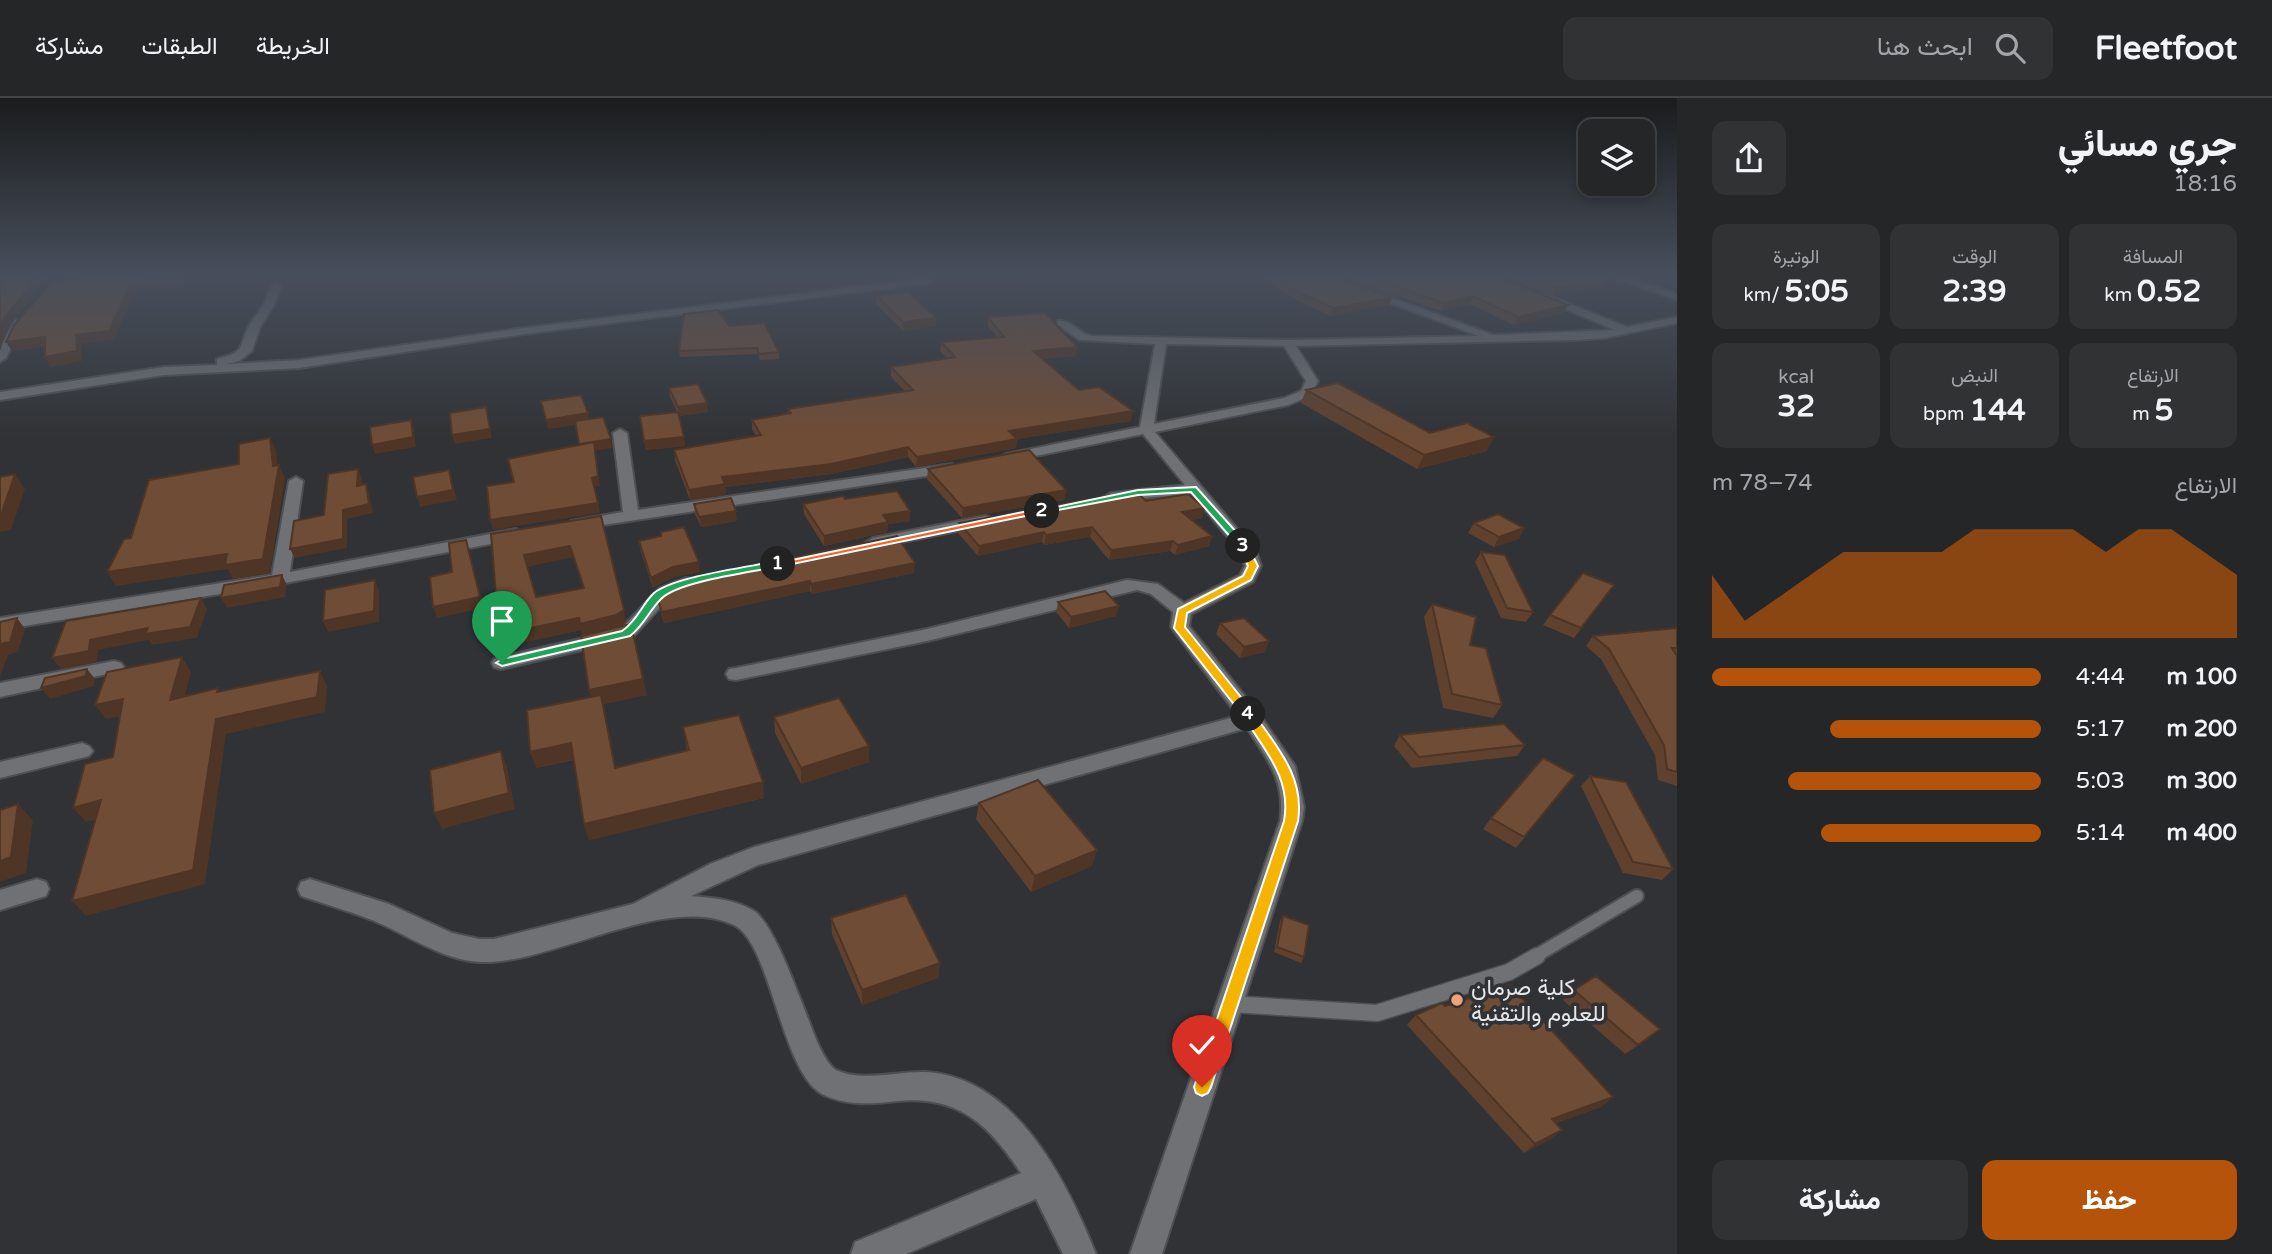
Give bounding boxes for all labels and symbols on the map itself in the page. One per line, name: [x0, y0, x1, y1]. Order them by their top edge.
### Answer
pin: 2: [1024, 494, 1060, 528]
pin: 3: [1226, 528, 1260, 564]
pin: 1: [760, 546, 796, 582]
pin: [472, 591, 532, 663]
pin: 4: [1230, 696, 1266, 732]
place label: كلية صرمان للعلوم والتقنية: [1471, 974, 1606, 1028]
marker: كلية صرمان للعلوم والتقنية: [1449, 992, 1465, 1008]
pin: [1172, 1015, 1232, 1087]

